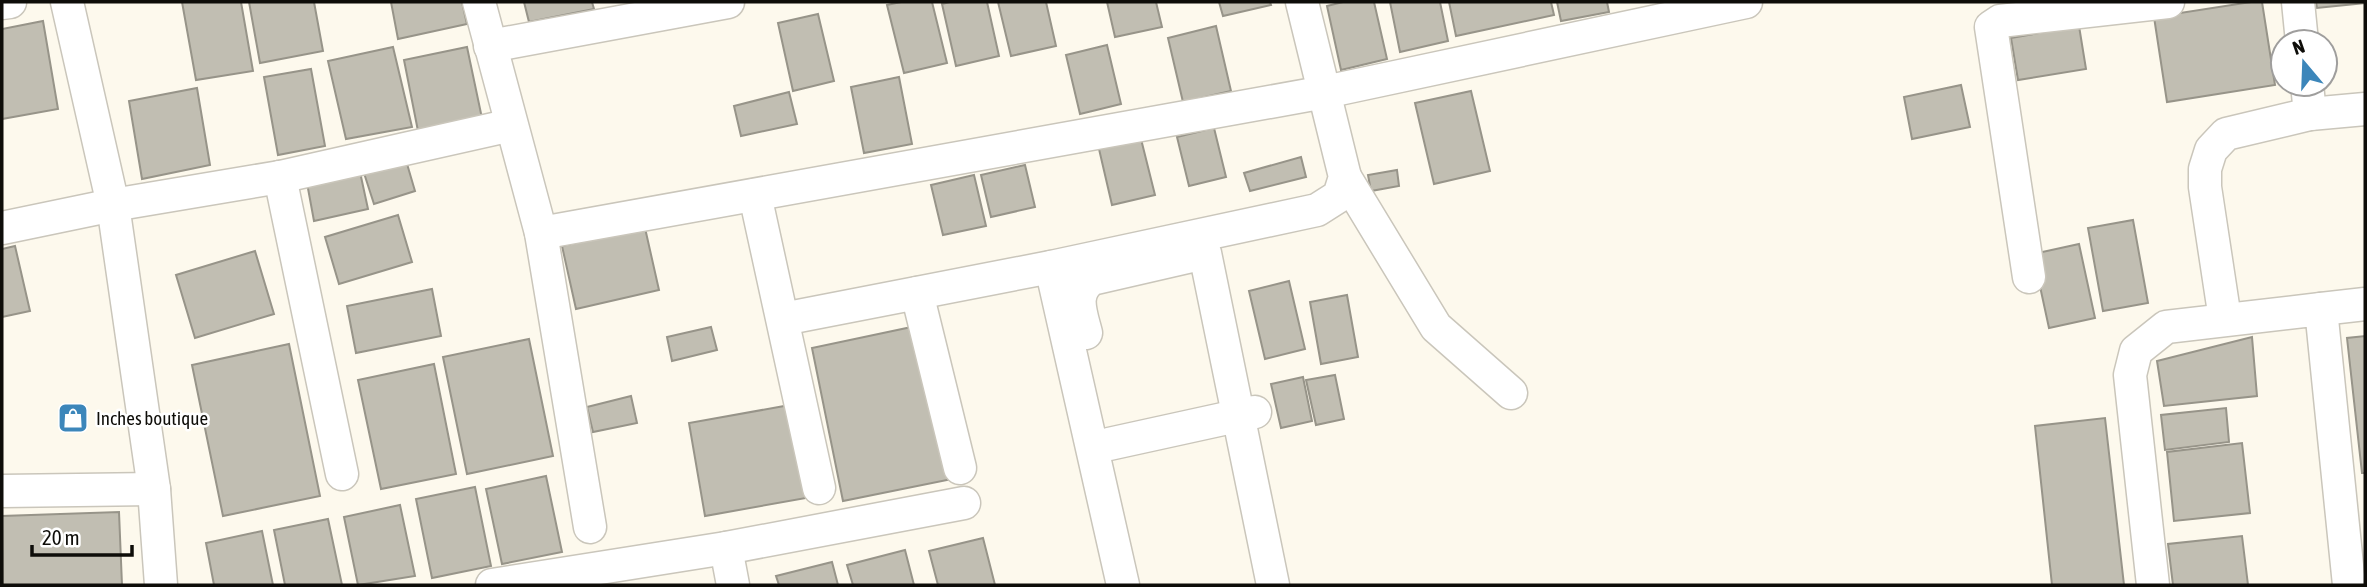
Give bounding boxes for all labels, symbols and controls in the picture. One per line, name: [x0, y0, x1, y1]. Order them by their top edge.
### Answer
north arrow: [2269, 28, 2339, 98]
text: N: [2290, 35, 2307, 59]
shop icon: Inches boutique: [56, 401, 90, 435]
place label: Inches boutique: [96, 407, 208, 429]
scale bar: [32, 514, 131, 558]
text: 20 m: [42, 525, 80, 549]

